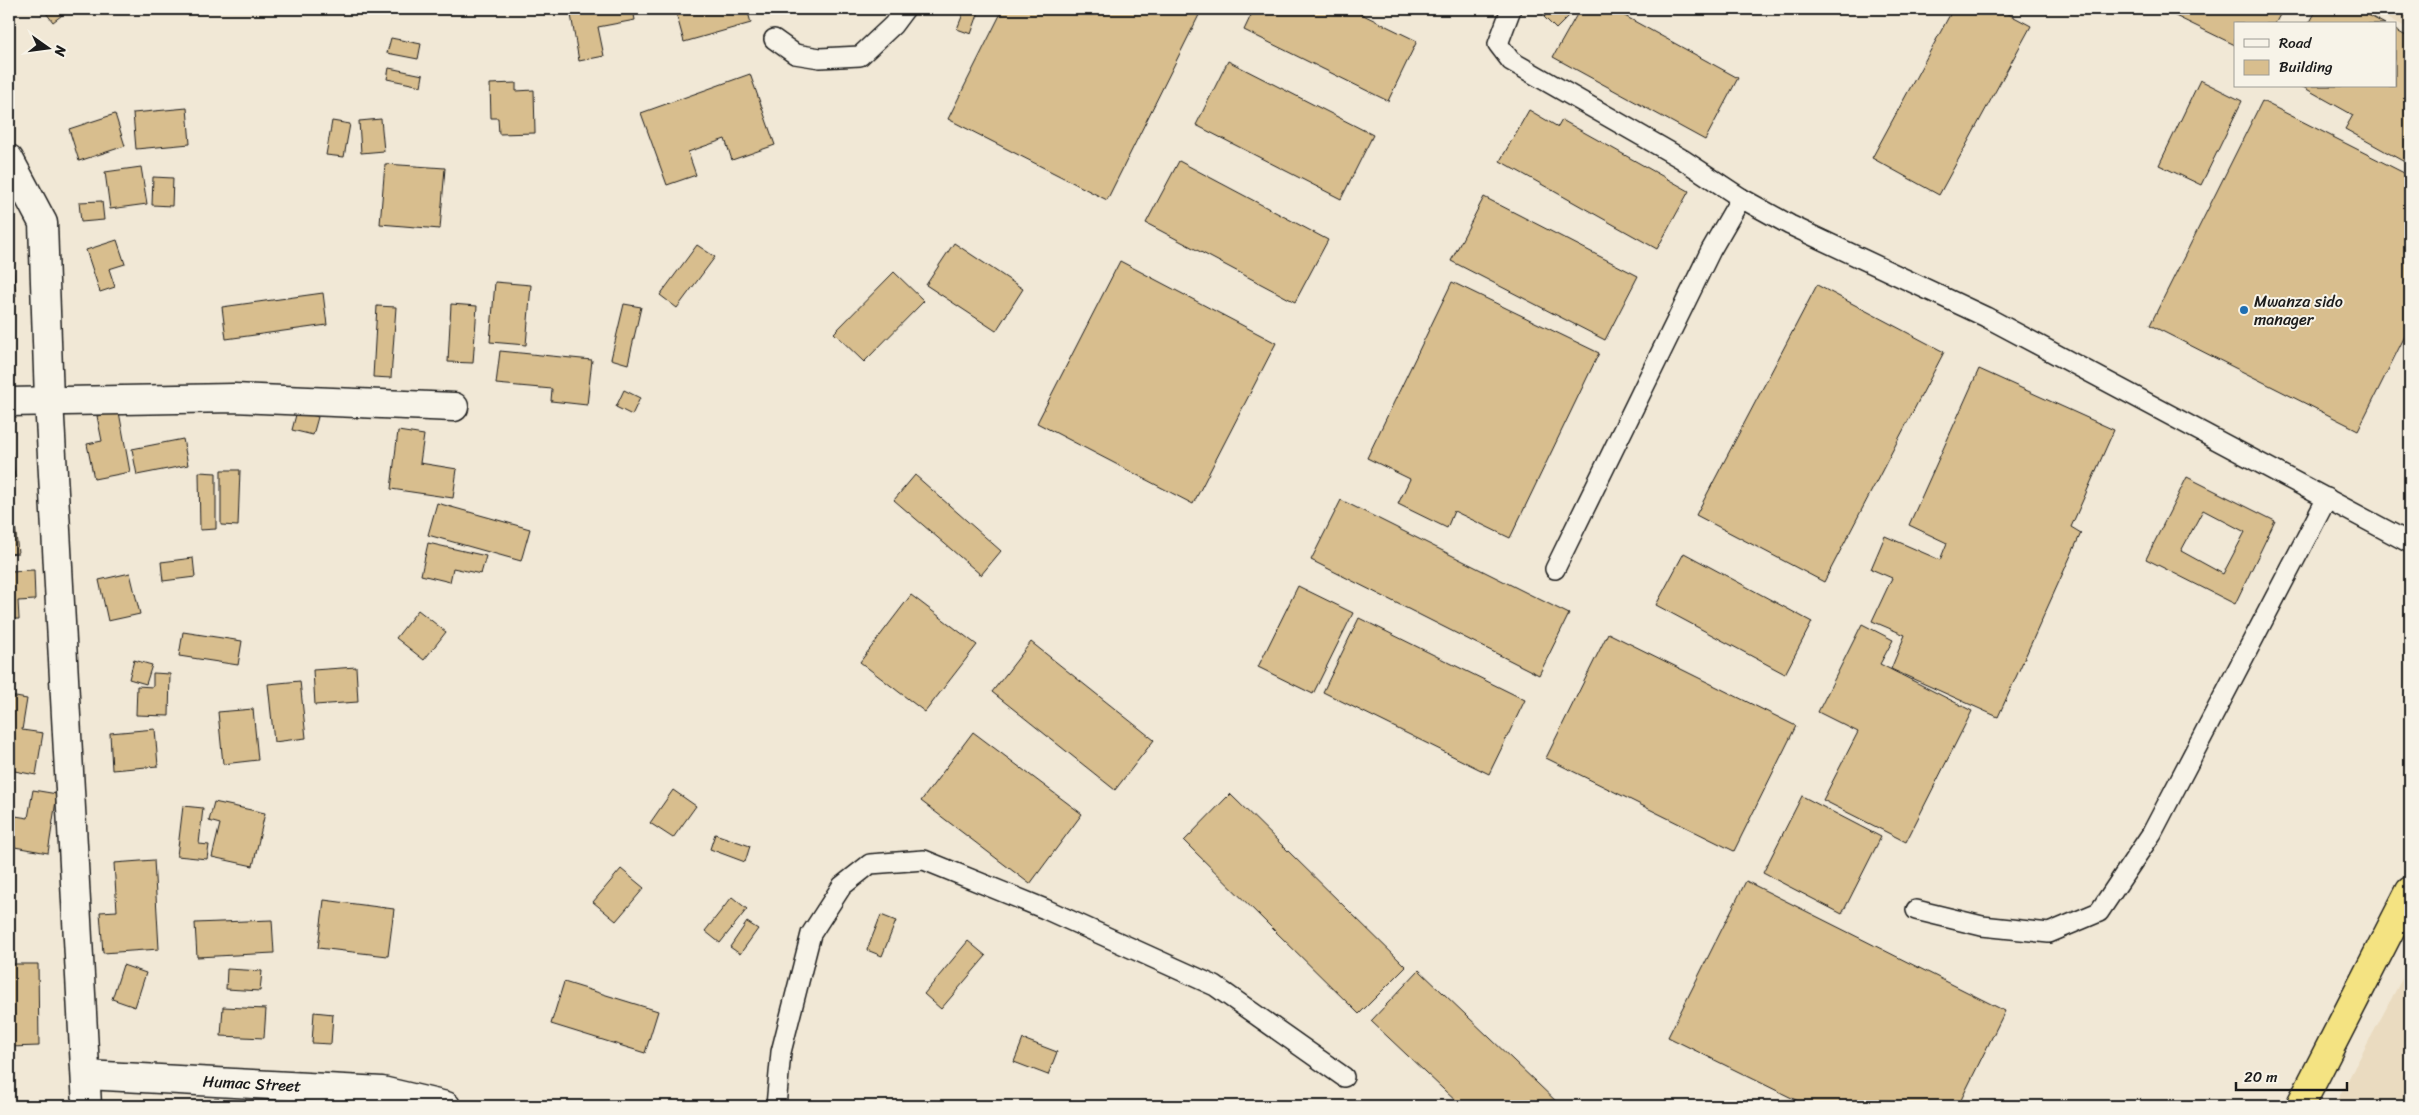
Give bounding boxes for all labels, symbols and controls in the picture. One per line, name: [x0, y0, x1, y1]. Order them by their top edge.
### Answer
north arrow: [22, 22, 72, 72]
legend: [2234, 22, 2396, 88]
text: Road: [2279, 30, 2312, 56]
text: N: [47, 42, 74, 59]
text: Building: [2279, 54, 2333, 80]
place label: Mwanza sido manager: [2254, 287, 2343, 334]
marker: Mwanza sido manager: [2238, 304, 2250, 316]
scale bar: [2236, 1060, 2348, 1092]
text: 20 m: [2244, 1064, 2278, 1090]
street label: Humac Street: [202, 1066, 302, 1101]

